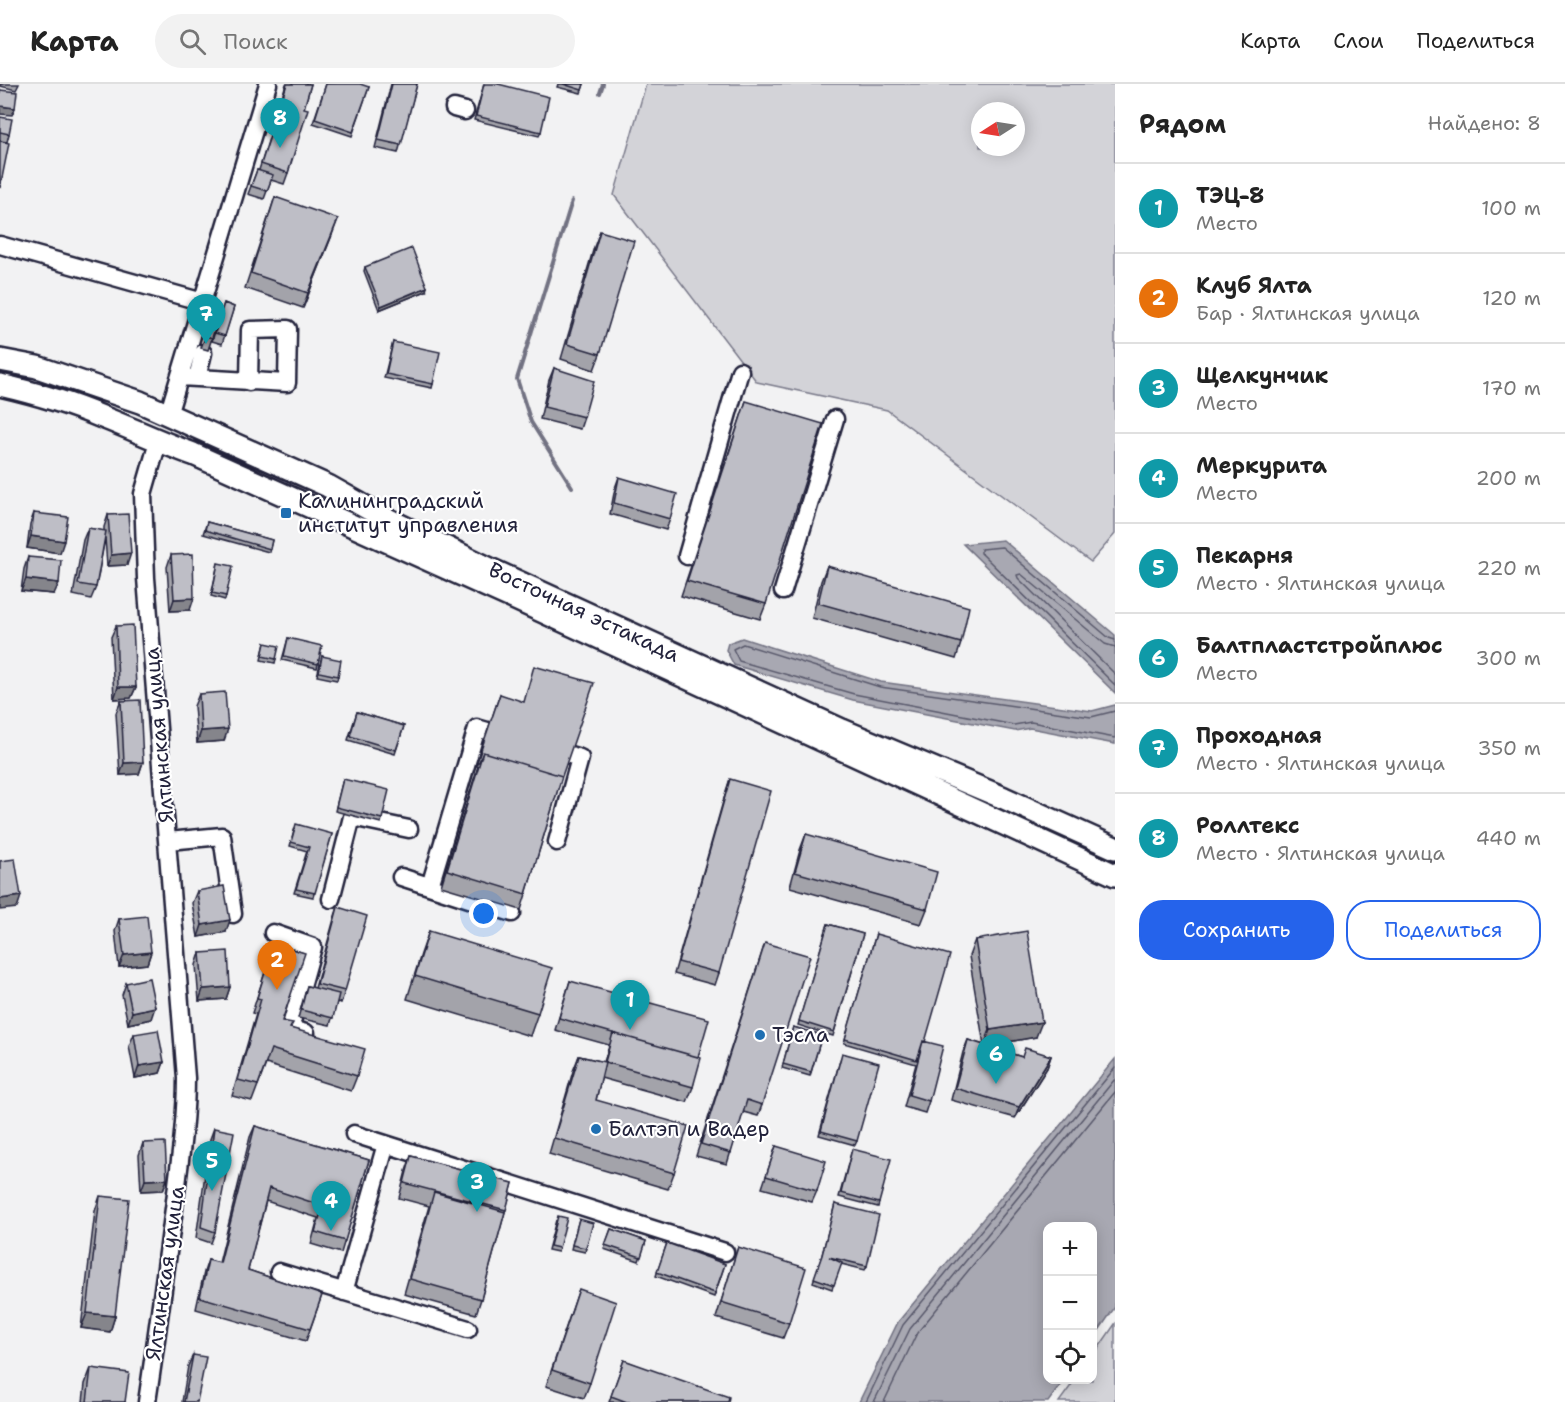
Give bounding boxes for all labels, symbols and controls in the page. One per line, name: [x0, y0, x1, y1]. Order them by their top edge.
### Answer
search box: [155, 14, 575, 68]
text: Карта: [30, 22, 119, 60]
icon: search: [176, 25, 209, 58]
text: Поиск: [224, 27, 288, 56]
text: Карта: [1240, 27, 1300, 55]
text: Слои: [1333, 27, 1384, 55]
text: Поделиться: [1417, 27, 1535, 55]
pin: 8: [260, 98, 300, 148]
north arrow: [971, 102, 1025, 156]
text: Рядом: [1139, 106, 1226, 141]
text: Найдено: 8: [1428, 110, 1541, 136]
text: ТЭЦ-8: [1196, 181, 1264, 210]
text: 1: [1154, 195, 1163, 221]
text: 100 m: [1481, 195, 1541, 221]
text: Место: [1196, 210, 1258, 236]
text: Клуб Ялта: [1196, 271, 1312, 300]
text: 2: [1152, 285, 1166, 311]
text: 120 m: [1482, 285, 1541, 311]
pin: 7: [186, 294, 226, 344]
text: Бар · Ялтинская улица: [1196, 300, 1420, 326]
text: Щелкунчик: [1196, 361, 1328, 390]
text: 3: [1152, 375, 1166, 401]
text: 170 m: [1482, 375, 1541, 401]
text: Место: [1196, 390, 1258, 416]
text: Меркурита: [1196, 451, 1327, 480]
text: 4: [1152, 465, 1166, 491]
text: 200 m: [1476, 465, 1541, 491]
text: Место: [1196, 480, 1258, 506]
place label: Калининградский институт управления: [298, 487, 518, 539]
marker: Калининградский институт управления: [279, 506, 293, 520]
text: Пекарня: [1196, 541, 1293, 570]
street label: Восточная эстакада: [484, 555, 684, 669]
text: 5: [1152, 555, 1165, 581]
text: 220 m: [1477, 555, 1541, 581]
text: Место · Ялтинская улица: [1196, 570, 1445, 596]
text: Балтпластстройплюс: [1196, 631, 1443, 660]
text: 6: [1152, 645, 1166, 671]
text: 300 m: [1475, 645, 1541, 671]
street label: Ялтинская улица: [137, 646, 181, 824]
text: Место: [1196, 660, 1258, 686]
text: Проходная: [1196, 721, 1322, 750]
text: 7: [1152, 735, 1166, 761]
text: 350 m: [1477, 735, 1541, 761]
text: Место · Ялтинская улица: [1196, 750, 1445, 776]
text: Роллтекс: [1196, 811, 1300, 840]
text: 8: [1152, 825, 1166, 851]
text: 440 m: [1476, 825, 1541, 851]
text: Место · Ялтинская улица: [1196, 840, 1445, 866]
your location: [469, 899, 498, 928]
button: Сохранить: [1139, 900, 1334, 960]
button: Поделиться: [1346, 900, 1541, 960]
pin: 2: [258, 940, 296, 990]
pin: 1: [610, 980, 650, 1030]
place label: Тэсла: [772, 1021, 829, 1049]
marker: Тэсла: [753, 1028, 767, 1042]
pin: 6: [976, 1034, 1016, 1084]
place label: Балтэп и Вадер: [608, 1115, 770, 1143]
marker: Балтэп и Вадер: [589, 1122, 603, 1136]
pin: 5: [192, 1142, 232, 1191]
pin: 3: [458, 1162, 496, 1212]
pin: 4: [312, 1182, 350, 1231]
street label: Ялтинская улица: [139, 1184, 191, 1362]
map controls: [1043, 1222, 1097, 1384]
button: +: [1043, 1222, 1097, 1276]
button: −: [1043, 1276, 1097, 1330]
button: locate: [1043, 1330, 1097, 1384]

